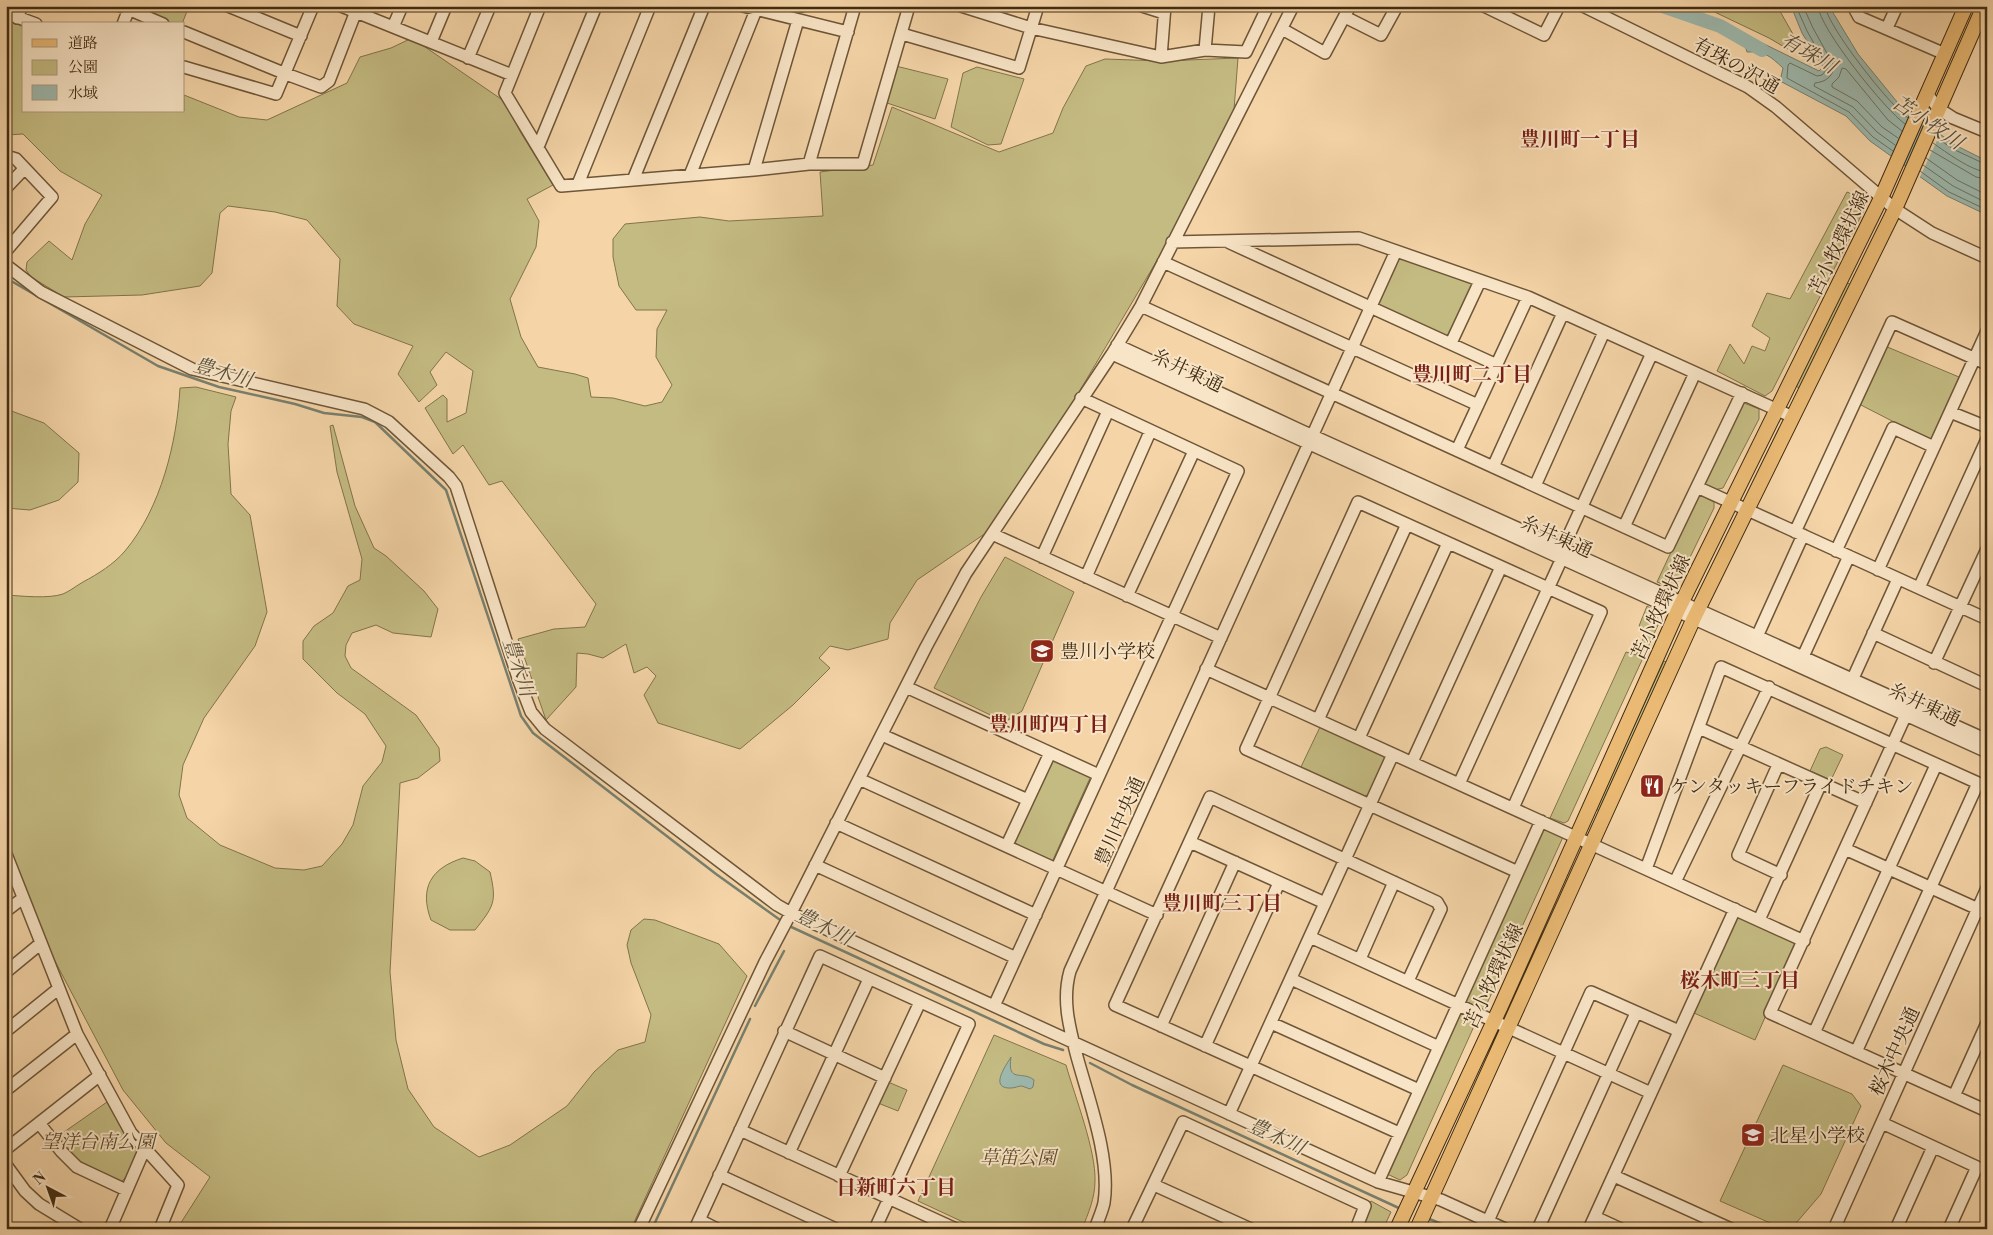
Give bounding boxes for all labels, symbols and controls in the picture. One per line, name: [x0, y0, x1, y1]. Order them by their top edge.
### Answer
legend: [22, 22, 185, 112]
water label: 有珠川: [1776, 28, 1842, 81]
street label: 有珠の沢通: [1689, 32, 1784, 99]
text: 道路: [68, 34, 98, 53]
text: 公園: [68, 58, 98, 77]
text: 水域: [68, 84, 98, 103]
water label: 苫小牧川: [1887, 91, 1969, 157]
district label: 豊川町一丁目: [1520, 128, 1640, 153]
street label: 苫小牧環状線: [1803, 187, 1875, 300]
street label: 糸井東通: [1148, 344, 1227, 398]
water label: 豊木川: [190, 353, 257, 394]
district label: 豊川町二丁目: [1412, 363, 1532, 388]
street label: 糸井東通: [1517, 510, 1596, 563]
street label: 苫小牧環状線: [1626, 551, 1696, 664]
water label: 豊木川: [496, 635, 539, 702]
school or university icon: 豊川小学校: [1029, 638, 1055, 664]
place label: 豊川小学校: [1060, 640, 1155, 664]
street label: 糸井東通: [1885, 678, 1964, 732]
district label: 豊川町四丁目: [989, 713, 1109, 738]
street label: 豊川中央通: [1090, 773, 1150, 870]
restaurant icon: ケンタッキーフライドチキン: [1639, 773, 1665, 799]
place label: ケンタッキーフライドチキン: [1670, 775, 1914, 799]
district label: 豊川町三丁目: [1162, 892, 1282, 917]
water label: 豊木川: [791, 903, 858, 953]
street label: 苫小牧環状線: [1459, 920, 1529, 1033]
district label: 桜木町三丁目: [1680, 969, 1800, 994]
street label: 桜木中央通: [1865, 1003, 1925, 1100]
water label: 豊木川: [1244, 1113, 1311, 1162]
school or university icon: 北星小学校: [1740, 1122, 1766, 1148]
place label: 北星小学校: [1770, 1124, 1865, 1148]
park label: 望洋台南公園: [41, 1130, 158, 1154]
park label: 草笛公園: [980, 1146, 1059, 1170]
north arrow: [22, 1162, 72, 1212]
text: N: [30, 1169, 50, 1189]
district label: 日新町六丁目: [836, 1176, 956, 1201]

